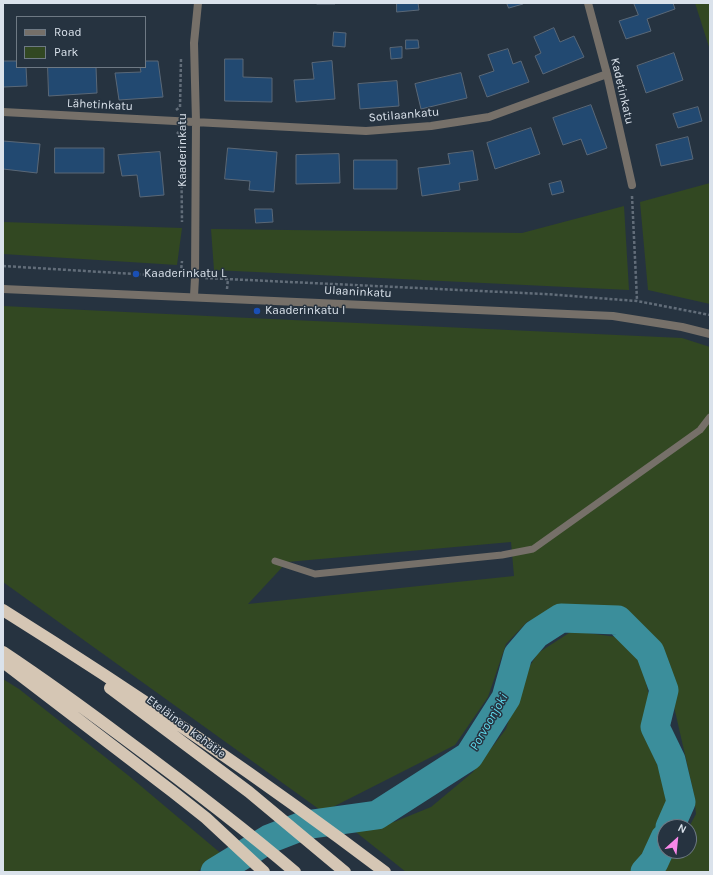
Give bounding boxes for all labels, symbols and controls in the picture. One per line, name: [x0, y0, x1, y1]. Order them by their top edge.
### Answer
legend: [16, 16, 146, 68]
text: Road: [54, 25, 82, 39]
text: Park: [54, 45, 78, 59]
street label: Kadetinkatu: [607, 56, 637, 126]
street label: Lähetinkatu: [67, 96, 133, 114]
street label: Sotilaankatu: [368, 105, 440, 125]
street label: Kaaderinkatu: [176, 113, 190, 187]
place label: Kaaderinkatu L: [144, 267, 227, 281]
marker: Kaaderinkatu L: [131, 269, 141, 279]
street label: Ulaaninkatu: [324, 283, 392, 301]
place label: Kaaderinkatu I: [265, 304, 345, 318]
marker: Kaaderinkatu I: [252, 306, 262, 316]
water label: Porvoonjoki: [466, 691, 512, 753]
street label: Eteläinen kehätie: [144, 693, 228, 761]
north arrow: [657, 819, 697, 859]
text: N: [676, 821, 689, 836]

